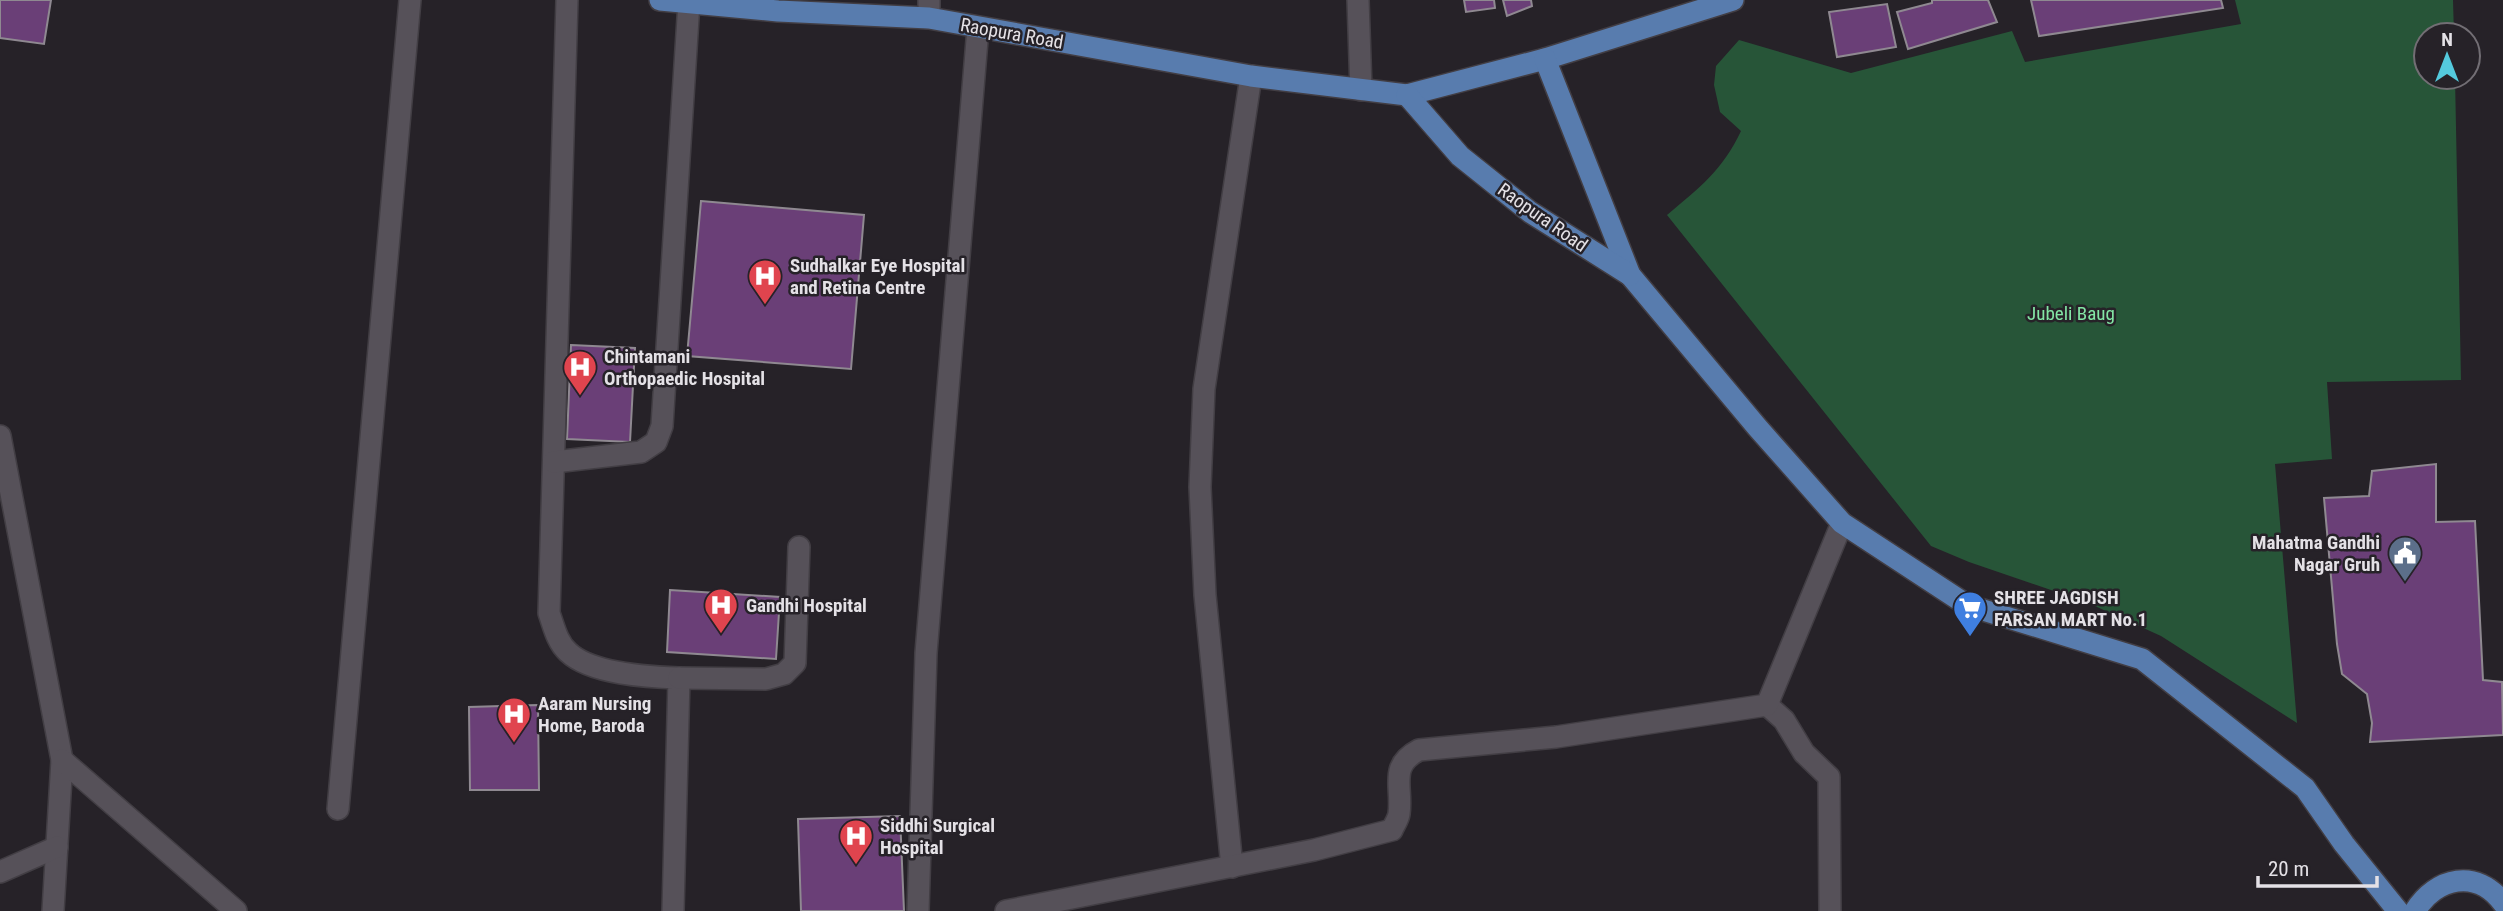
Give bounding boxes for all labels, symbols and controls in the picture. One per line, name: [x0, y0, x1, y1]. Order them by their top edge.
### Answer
street label: Raopura Road: [959, 13, 1065, 54]
north arrow: [2412, 21, 2482, 91]
text: N: [2441, 28, 2453, 51]
street label: Raopura Road: [1493, 178, 1592, 257]
place label: Sudhalkar Eye Hospital and Retina Centre: [790, 254, 965, 299]
hospital icon: Sudhalkar Eye Hospital and Retina Centre: [746, 257, 784, 306]
park label: Jubeli Baug: [2027, 302, 2115, 325]
place label: Chintamani Orthopaedic Hospital: [604, 345, 765, 390]
hospital icon: Chintamani Orthopaedic Hospital: [561, 348, 599, 397]
place label: Mahatma Gandhi Nagar Gruh: [2252, 531, 2380, 576]
public building icon: Mahatma Gandhi Nagar Gruh: [2386, 534, 2424, 583]
hospital icon: Gandhi Hospital: [702, 586, 740, 635]
place label: SHREE JAGDISH FARSAN MART No.1: [1994, 586, 2147, 631]
supermarket icon: SHREE JAGDISH FARSAN MART No.1: [1951, 589, 1989, 638]
place label: Gandhi Hospital: [746, 594, 867, 617]
place label: Aaram Nursing Home, Baroda: [538, 692, 651, 737]
hospital icon: Aaram Nursing Home, Baroda: [495, 695, 533, 744]
place label: Siddhi Surgical Hospital: [880, 814, 995, 859]
hospital icon: Siddhi Surgical Hospital: [837, 817, 875, 866]
scale bar: [2258, 844, 2377, 888]
text: 20 m: [2268, 857, 2309, 881]

